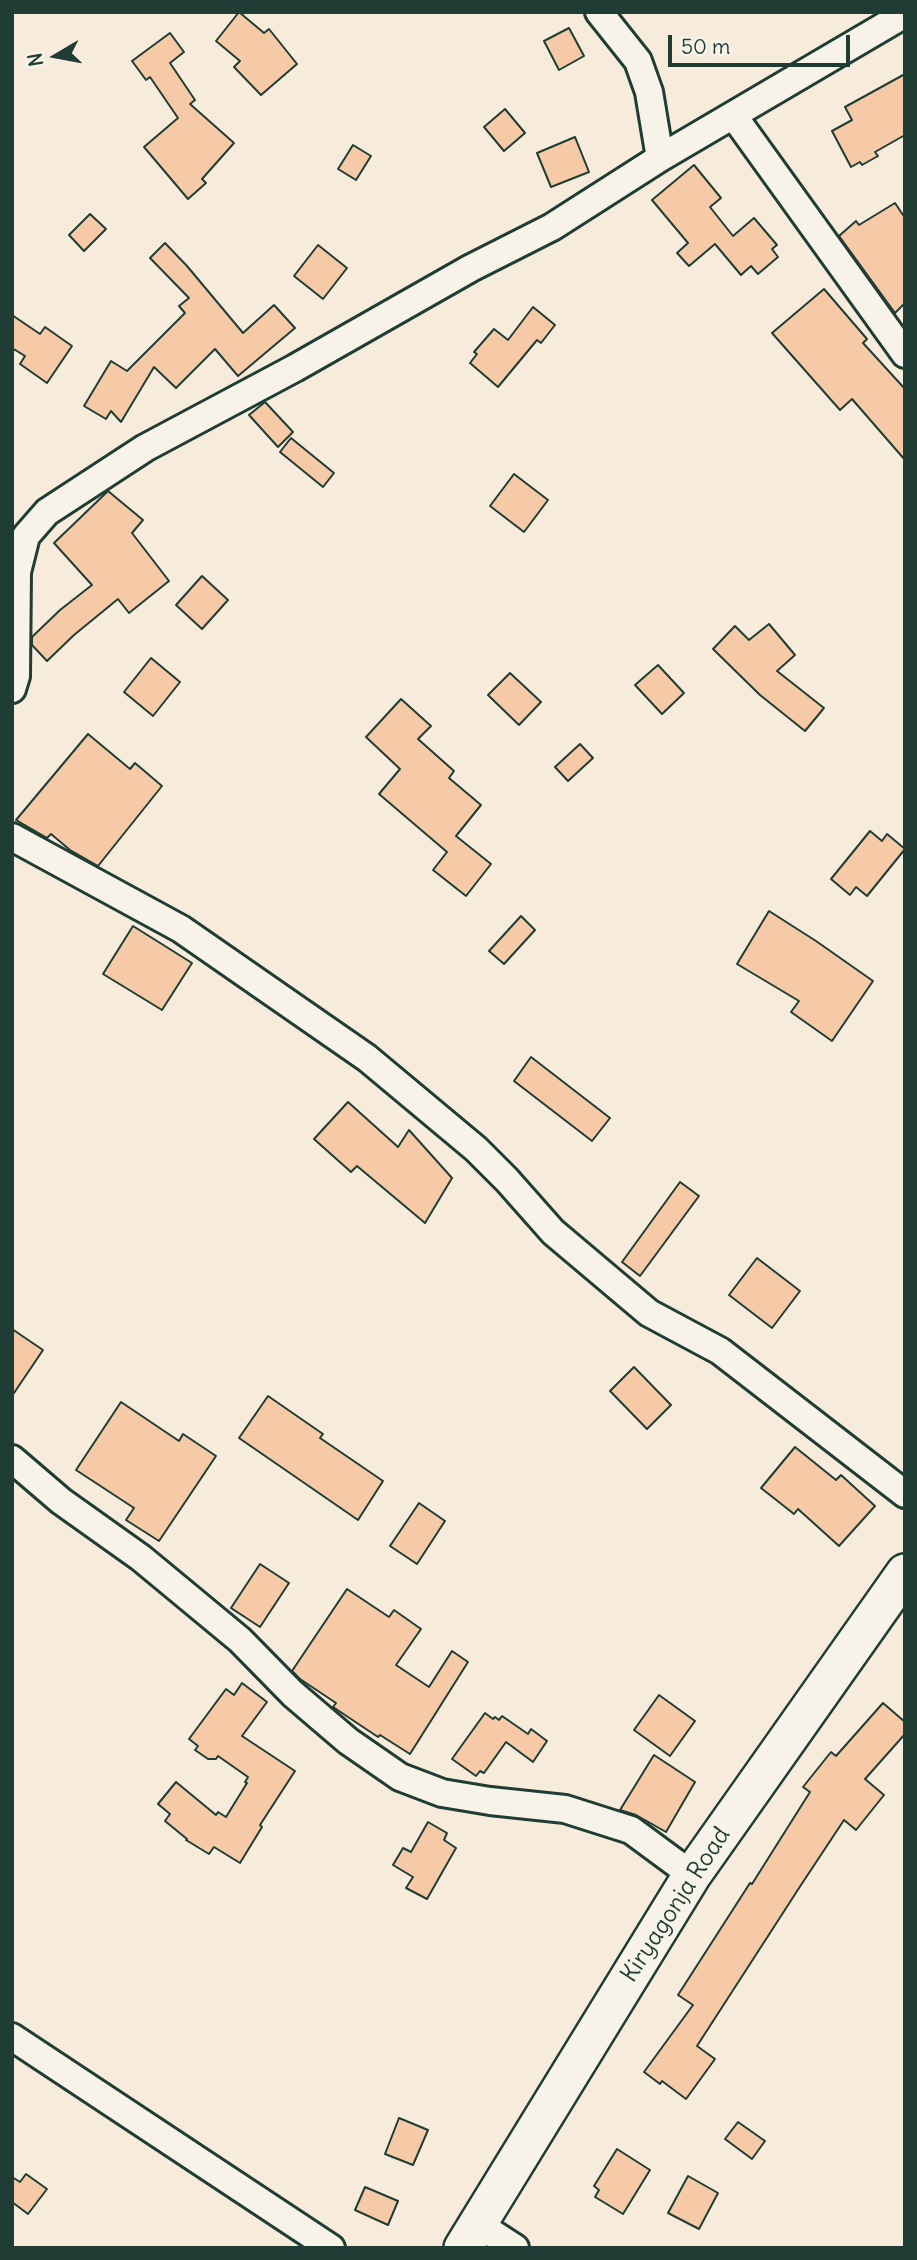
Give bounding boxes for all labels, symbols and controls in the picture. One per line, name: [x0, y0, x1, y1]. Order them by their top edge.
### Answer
north arrow: [21, 21, 91, 91]
scale bar: [672, 21, 854, 65]
text: 50 m: [681, 33, 730, 60]
text: N: [22, 51, 48, 68]
street label: Kiryagonja Road: [615, 1822, 737, 1988]

